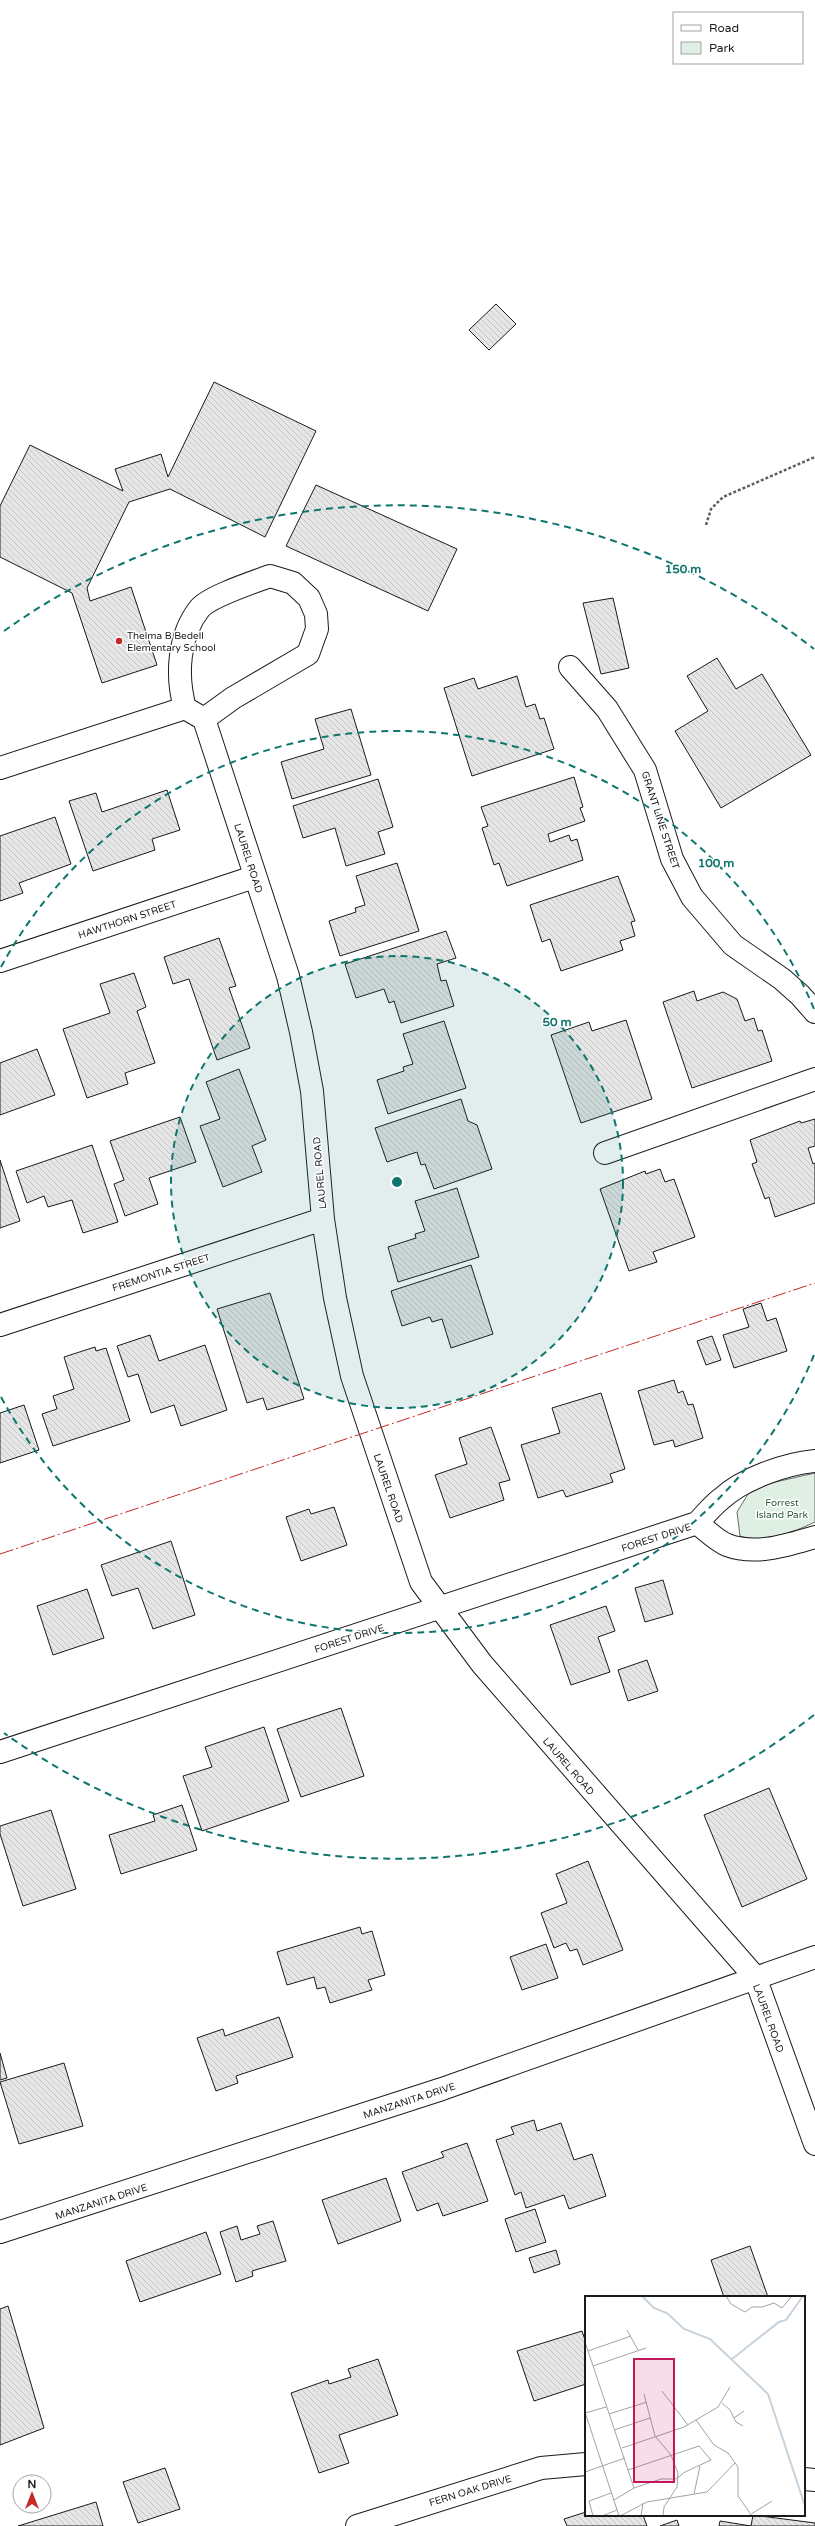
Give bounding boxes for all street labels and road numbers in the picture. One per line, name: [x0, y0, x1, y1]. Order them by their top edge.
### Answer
street label: GRANT LINE STREET: [639, 770, 682, 871]
street label: LAUREL ROAD: [231, 822, 265, 895]
street label: HAWTHORN STREET: [77, 898, 178, 941]
street label: LAUREL ROAD: [311, 1136, 329, 1209]
street label: FREMONTIA STREET: [111, 1251, 212, 1294]
street label: LAUREL ROAD: [371, 1452, 406, 1524]
street label: FOREST DRIVE: [620, 1521, 693, 1555]
street label: FOREST DRIVE: [313, 1622, 386, 1656]
street label: LAUREL ROAD: [540, 1735, 597, 1798]
street label: LAUREL ROAD: [750, 1982, 786, 2054]
street label: MANZANITA DRIVE: [362, 2080, 457, 2122]
street label: MANZANITA DRIVE: [54, 2181, 149, 2223]
street label: FERN OAK DRIVE: [428, 2473, 513, 2509]

